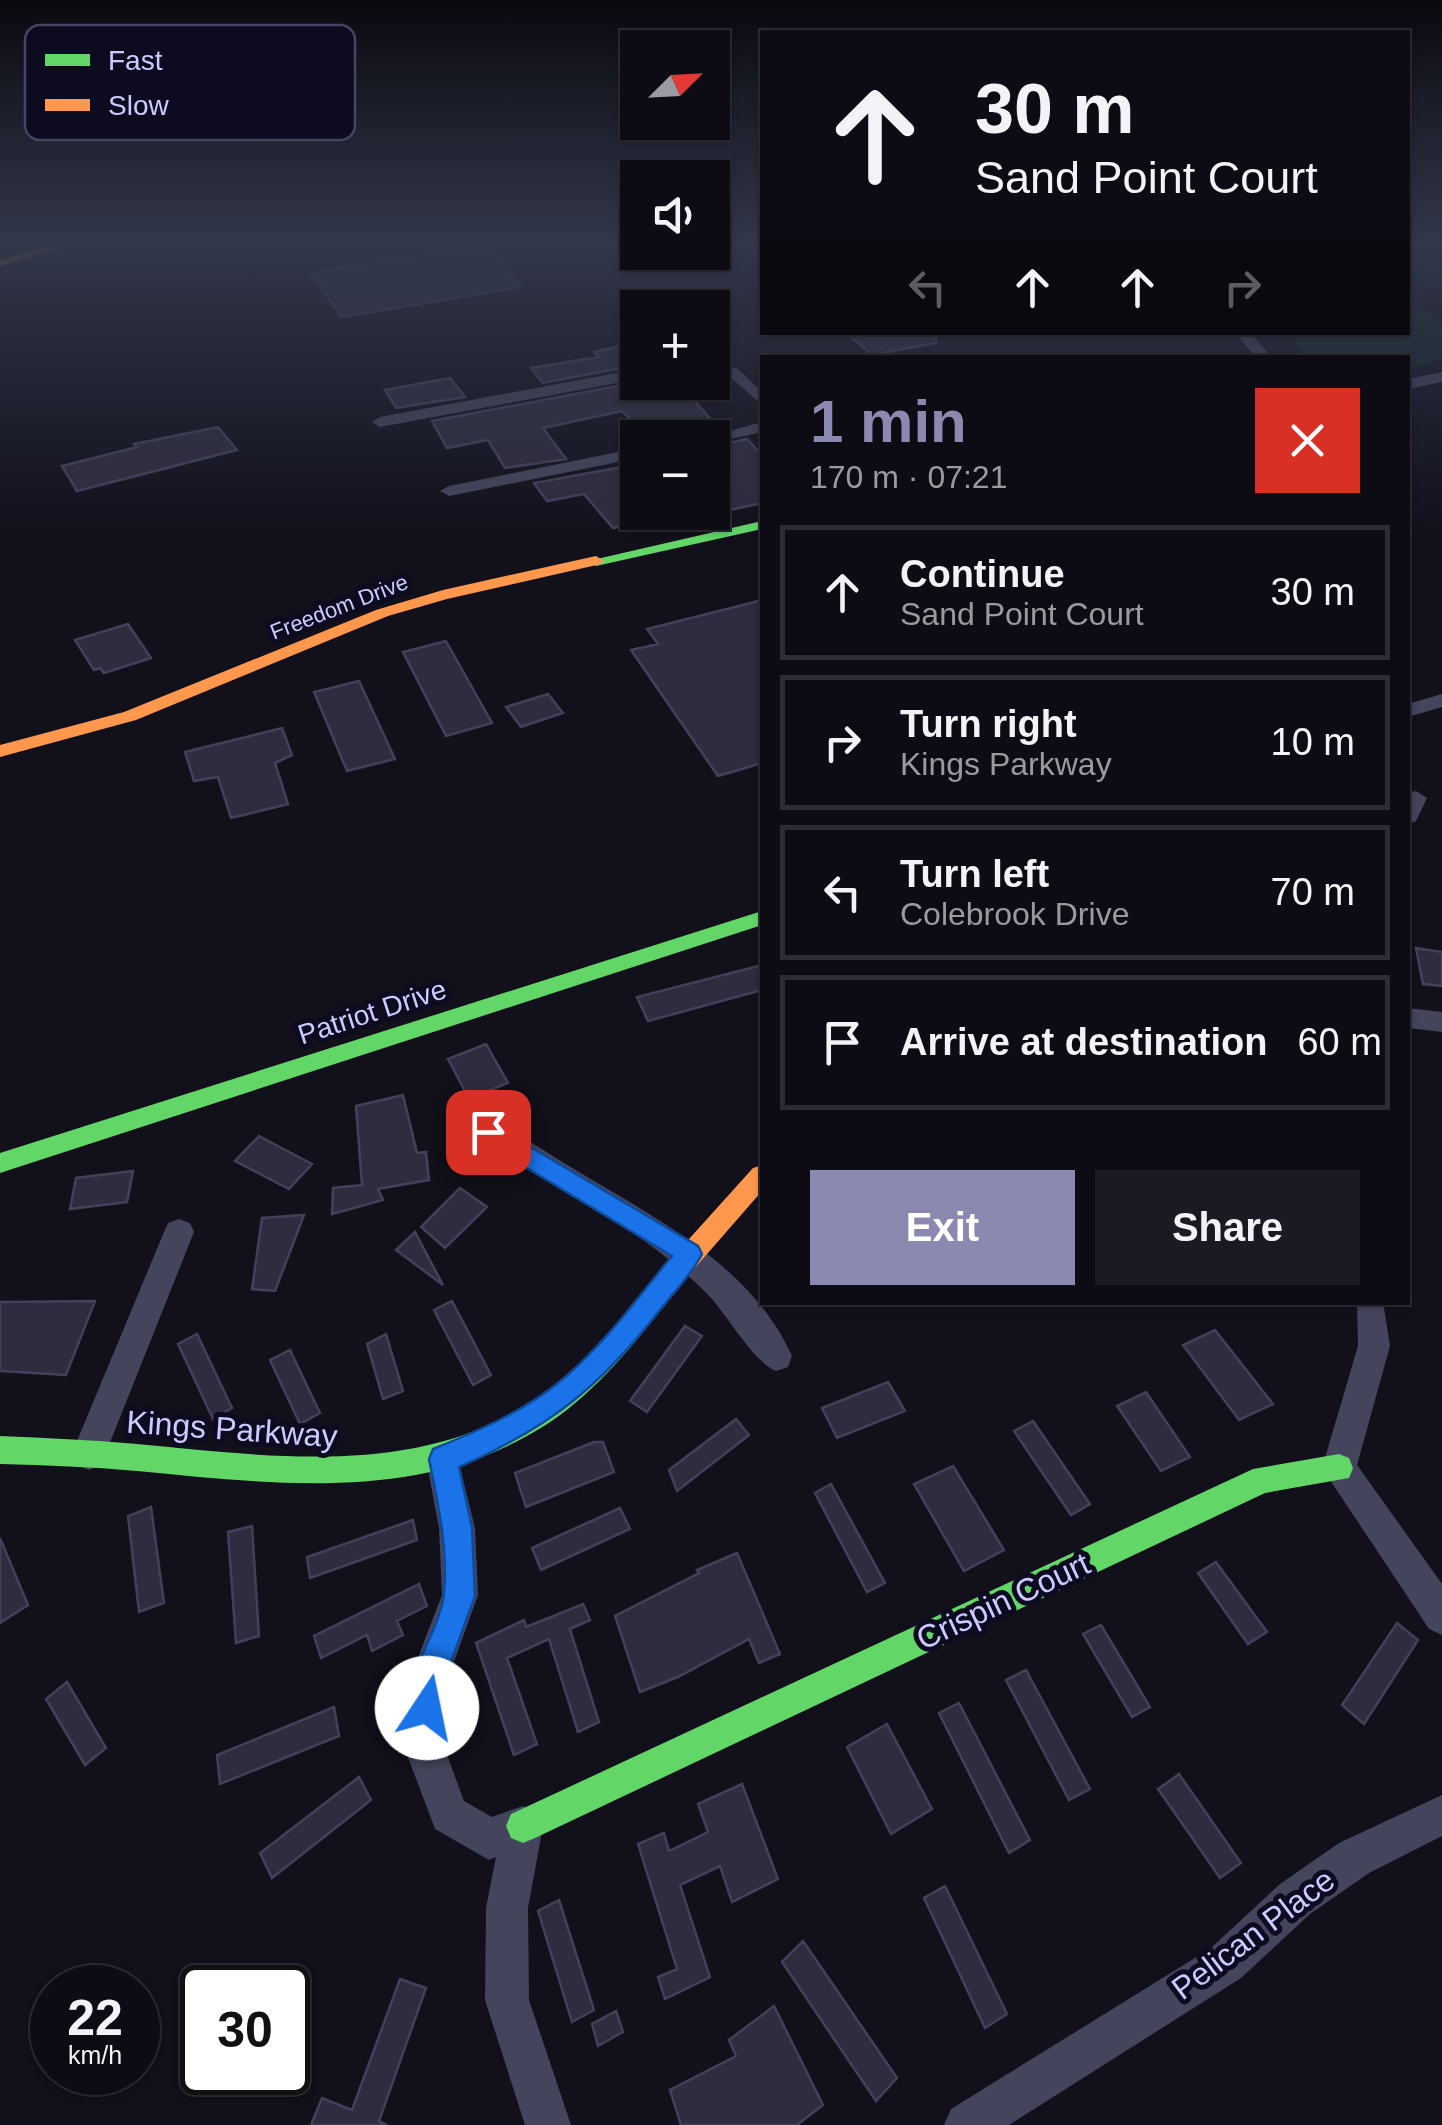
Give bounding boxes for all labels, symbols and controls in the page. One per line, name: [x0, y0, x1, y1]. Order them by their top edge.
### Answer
legend: [25, 25, 355, 140]
north arrow: [620, 30, 730, 140]
map controls: [620, 30, 730, 530]
text: Fast: [108, 45, 163, 76]
icon: ahead: [810, 70, 940, 200]
text: 30 m: [975, 70, 1135, 148]
text: Slow: [108, 90, 169, 121]
text: Sand Point Court: [975, 152, 1318, 203]
button: sound: [620, 160, 730, 270]
icon: left: [900, 260, 955, 315]
icon: ahead: [1005, 260, 1060, 315]
icon: ahead: [1110, 260, 1165, 315]
icon: right: [1215, 260, 1270, 315]
button: +: [620, 290, 730, 400]
text: 1 min: [810, 388, 967, 455]
button: close: [1255, 388, 1360, 493]
button: −: [620, 420, 730, 530]
text: 170 m · 07:21: [810, 459, 1007, 495]
text: Continue: [900, 553, 1065, 595]
icon: ahead: [815, 565, 870, 620]
street label: Freedom Drive: [267, 569, 411, 645]
text: 30 m: [1271, 571, 1355, 613]
text: Sand Point Court: [900, 596, 1144, 632]
text: Turn right: [900, 703, 1077, 745]
icon: right: [815, 715, 870, 770]
text: 10 m: [1271, 721, 1355, 763]
text: Kings Parkway: [900, 746, 1112, 782]
text: Turn left: [900, 853, 1049, 895]
icon: left: [815, 865, 870, 920]
text: 70 m: [1271, 871, 1355, 913]
text: Colebrook Drive: [900, 896, 1129, 932]
street label: Patriot Drive: [294, 973, 450, 1051]
icon: arrive: [815, 1015, 870, 1070]
text: Arrive at destination: [900, 1021, 1267, 1063]
text: 60 m: [1297, 1021, 1382, 1063]
pin: [446, 1090, 531, 1175]
icon: arrive: [461, 1105, 516, 1160]
button: Exit: [810, 1170, 1075, 1285]
button: Share: [1095, 1170, 1360, 1285]
street label: Kings Parkway: [125, 1404, 339, 1454]
street label: Crispin Court: [911, 1545, 1095, 1657]
position arrow: [375, 1656, 479, 1760]
street label: Pelican Place: [1165, 1861, 1341, 2007]
speed limit sign: 30: [180, 1965, 310, 2095]
text: 22: [67, 1990, 123, 2046]
text: km/h: [68, 2041, 122, 2069]

